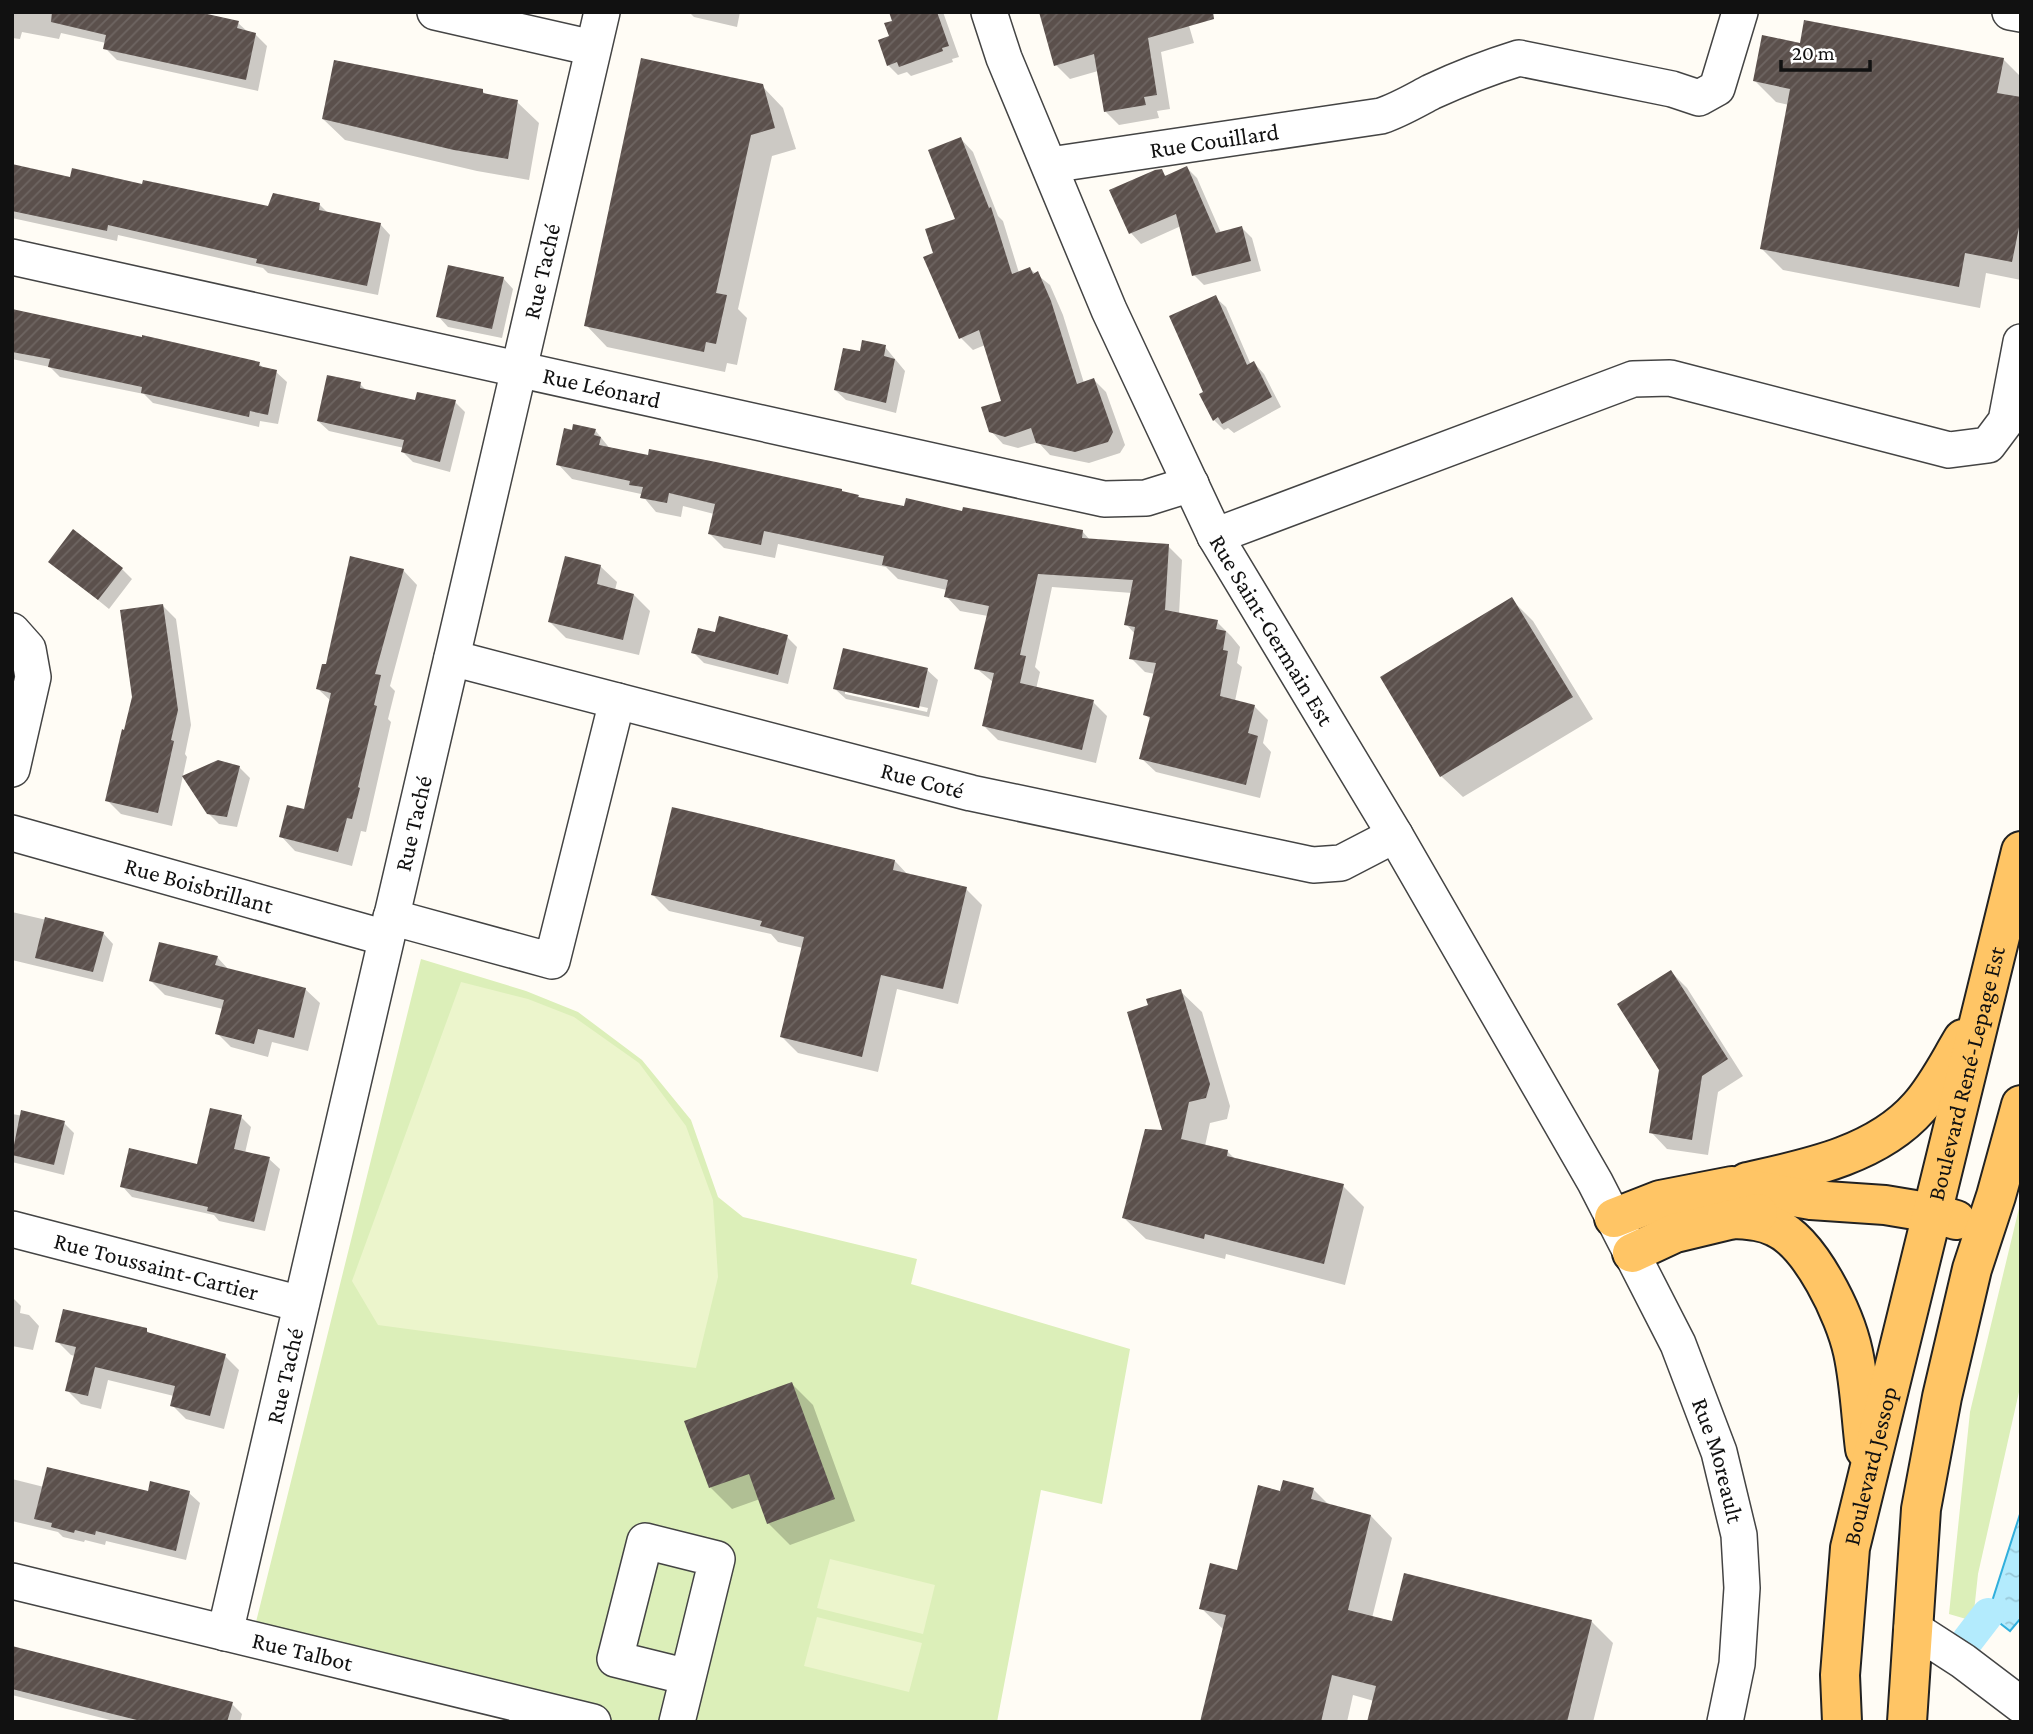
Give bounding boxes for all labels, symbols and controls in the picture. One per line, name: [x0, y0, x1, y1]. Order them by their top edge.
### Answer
scale bar: [1781, 28, 1870, 72]
text: 20 m: [1792, 41, 1835, 65]
street label: Rue Couillard: [1148, 117, 1281, 163]
street label: Rue Taché: [517, 221, 565, 322]
street label: Rue Léonard: [540, 361, 664, 413]
street label: Rue Saint-Germain Est: [1204, 530, 1340, 731]
street label: Rue Coté: [878, 756, 967, 804]
street label: Rue Taché: [389, 773, 437, 874]
street label: Rue Boisbrillant: [122, 851, 277, 919]
street label: Boulevard René-Lepage Est: [1922, 942, 2010, 1203]
street label: Rue Toussaint-Cartier: [51, 1226, 262, 1306]
street label: Rue Taché: [260, 1325, 308, 1426]
street label: Boulevard Jessop: [1837, 1384, 1902, 1548]
street label: Rue Moreault: [1687, 1394, 1750, 1527]
street label: Rue Talbot: [250, 1626, 357, 1676]

